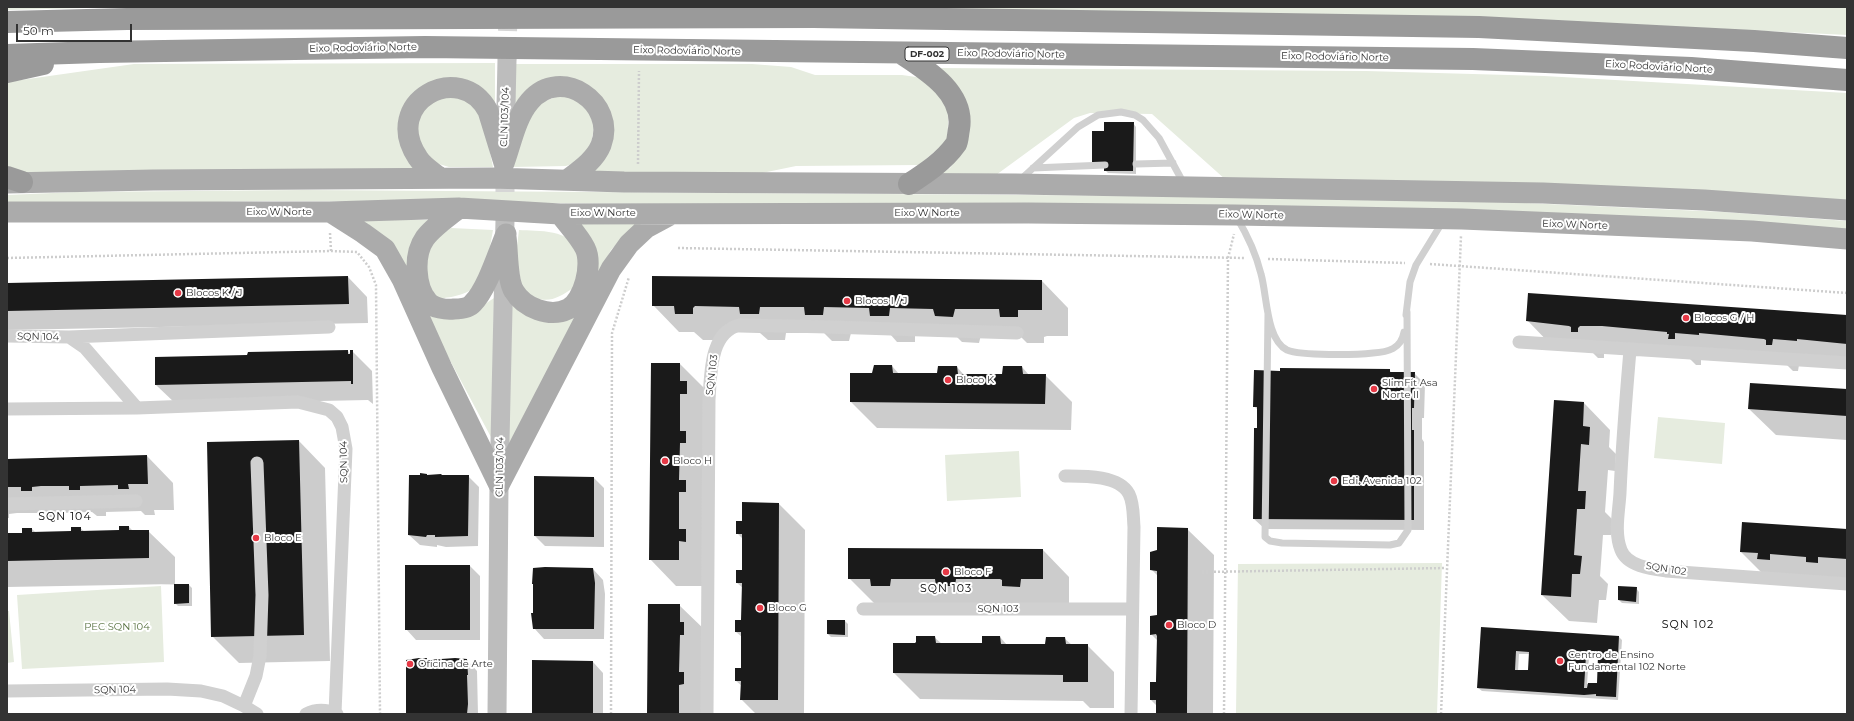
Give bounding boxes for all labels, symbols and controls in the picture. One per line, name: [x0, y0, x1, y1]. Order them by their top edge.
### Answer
scale bar: [18, 16, 134, 42]
text: 50 m: [23, 23, 54, 38]
street label: Eixo Rodoviário Norte: [309, 41, 417, 55]
street label: Eixo Rodoviário Norte: [633, 44, 741, 58]
road number: DF-002: [905, 47, 949, 61]
street label: Eixo Rodoviário Norte: [957, 47, 1065, 61]
street label: Eixo Rodoviário Norte: [1281, 50, 1389, 64]
street label: Eixo Rodoviário Norte: [1605, 58, 1713, 76]
street label: CLN 103/104: [498, 87, 512, 147]
street label: Eixo W Norte: [246, 206, 312, 218]
street label: Eixo W Norte: [570, 207, 636, 219]
street label: Eixo W Norte: [894, 207, 960, 219]
street label: Eixo W Norte: [1218, 208, 1284, 222]
street label: Eixo W Norte: [1542, 218, 1608, 232]
place label: Blocos K / J: [186, 287, 243, 299]
marker: Blocos K / J: [173, 288, 183, 298]
place label: Blocos I / J: [855, 295, 907, 307]
marker: Blocos I / J: [842, 296, 852, 306]
place label: Blocos G / H: [1694, 312, 1754, 324]
marker: Blocos G / H: [1681, 313, 1691, 323]
street label: SQN 104: [17, 331, 59, 343]
street label: SQN 103: [704, 354, 720, 396]
place label: Bloco K: [956, 374, 994, 386]
marker: Bloco K: [943, 375, 953, 385]
place label: SlimFit Asa Norte II: [1382, 377, 1438, 400]
marker: SlimFit Asa Norte II: [1369, 384, 1379, 394]
street label: CLN 103/104: [493, 437, 507, 497]
street label: SQN 104: [338, 441, 350, 483]
place label: Bloco H: [673, 455, 712, 467]
marker: Bloco H: [660, 456, 670, 466]
place label: Edi. Avenida 102: [1342, 475, 1422, 487]
marker: Edi. Avenida 102: [1329, 476, 1339, 486]
district label: SQN 104: [38, 510, 92, 524]
place label: Bloco E: [264, 532, 302, 544]
marker: Bloco E: [251, 533, 261, 543]
street label: SQN 102: [1645, 560, 1687, 578]
place label: Bloco F: [954, 566, 991, 578]
marker: Bloco F: [941, 567, 951, 577]
district label: SQN 103: [920, 582, 972, 596]
place label: Bloco G: [768, 602, 807, 614]
marker: Bloco G: [755, 603, 765, 613]
street label: SQN 103: [977, 603, 1019, 615]
district label: SQN 102: [1662, 618, 1714, 632]
place label: Bloco D: [1177, 619, 1216, 631]
marker: Bloco D: [1164, 620, 1174, 630]
park label: PEC SQN 104: [84, 621, 150, 633]
place label: Centro de Ensino Fundamental 102 Norte: [1568, 649, 1686, 672]
marker: Centro de Ensino Fundamental 102 Norte: [1555, 656, 1565, 666]
place label: Oficina de Arte: [418, 658, 493, 670]
marker: Oficina de Arte: [405, 659, 415, 669]
street label: SQN 104: [94, 684, 136, 696]

